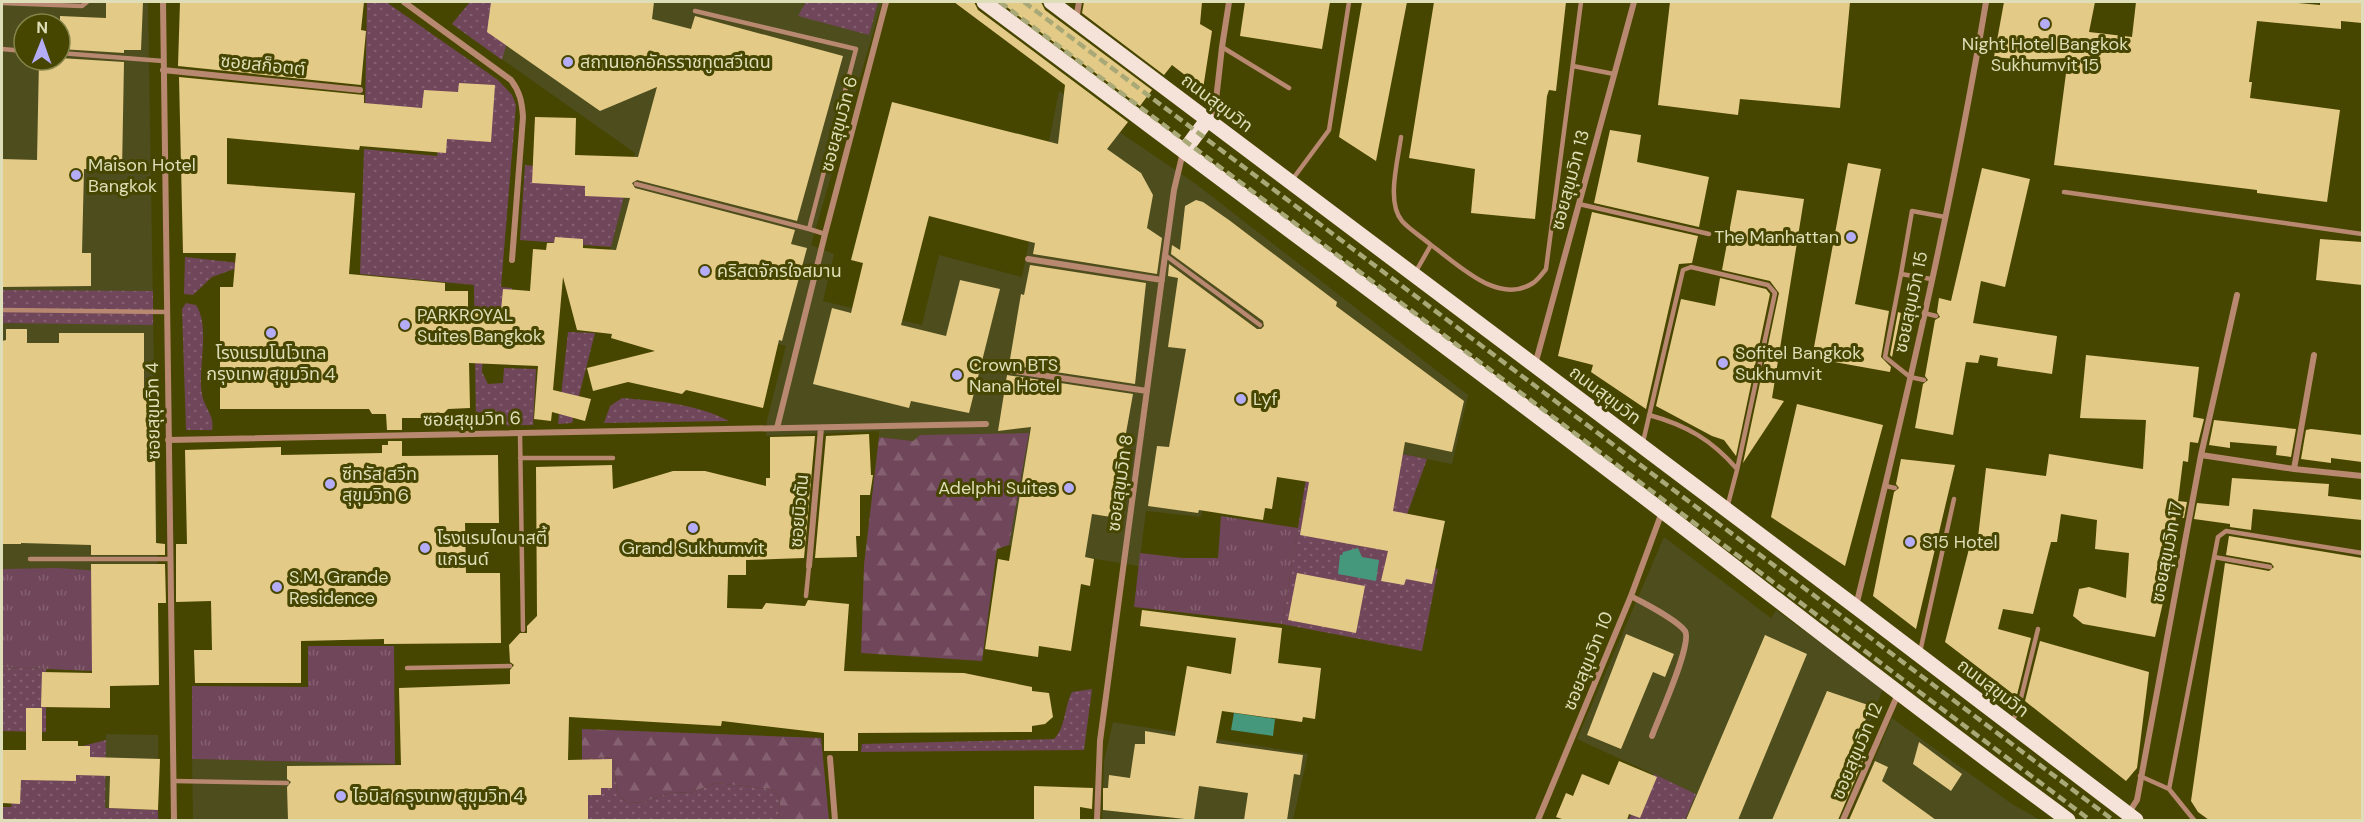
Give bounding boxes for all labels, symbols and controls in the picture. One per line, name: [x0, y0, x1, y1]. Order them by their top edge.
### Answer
north arrow: [12, 12, 72, 72]
text: N: [36, 17, 48, 38]
marker: Night Hotel Bangkok Sukhumvit 15: [2038, 17, 2052, 31]
place label: Night Hotel Bangkok Sukhumvit 15: [1962, 32, 2128, 77]
street label: ซอยสก็อตต์: [219, 49, 307, 81]
place label: สถานเอกอัครราชทูตสวีเดน: [580, 50, 771, 74]
marker: สถานเอกอัครราชทูตสวีเดน: [561, 55, 575, 69]
street label: ถนนสุขุมวิท: [1176, 68, 1258, 138]
street label: ซอยสุขุมวิท 6: [815, 73, 863, 175]
street label: ซอยสุขุมวิท 13: [1545, 127, 1595, 233]
place label: Maison Hotel Bangkok: [88, 153, 196, 198]
marker: Maison Hotel Bangkok: [69, 168, 83, 182]
place label: The Manhattan: [1714, 225, 1839, 249]
marker: The Manhattan: [1844, 230, 1858, 244]
street label: ซอยสุขุมวิท 15: [1889, 249, 1933, 355]
place label: คริสตจักรใจสมาน: [717, 259, 842, 283]
marker: คริสตจักรใจสมาน: [698, 264, 712, 278]
place label: PARKROYAL Suites Bangkok: [417, 303, 542, 348]
marker: PARKROYAL Suites Bangkok: [398, 318, 412, 332]
marker: โรงแรมโนโวเทล กรุงเทพ สุขุมวิท 4: [264, 326, 278, 340]
place label: โรงแรมโนโวเทล กรุงเทพ สุขุมวิท 4: [206, 341, 336, 386]
place label: Sofitel Bangkok Sukhumvit: [1735, 341, 1861, 386]
place label: Crown BTS Nana Hotel: [969, 353, 1060, 398]
marker: Sofitel Bangkok Sukhumvit: [1716, 356, 1730, 370]
street label: ถนนสุขุมวิท: [1564, 360, 1646, 430]
street label: ซอยสุขุมวิท 4: [140, 362, 166, 460]
marker: Crown BTS Nana Hotel: [950, 368, 964, 382]
place label: Lyf: [1253, 387, 1278, 411]
marker: Lyf: [1234, 392, 1248, 406]
street label: ซอยสุขุมวิท 6: [423, 406, 521, 432]
street label: ซอยสุขุมวิท 8: [1101, 433, 1139, 533]
place label: ซีทรัส สวีท สุขุมวิท 6: [342, 462, 417, 507]
street label: ซอยนิวตัน: [784, 473, 814, 549]
place label: Adelphi Suites: [938, 476, 1057, 500]
marker: ซีทรัส สวีท สุขุมวิท 6: [323, 477, 337, 491]
marker: Adelphi Suites: [1062, 481, 1076, 495]
street label: ซอยสุขุมวิท 17: [2145, 500, 2189, 604]
marker: Grand Sukhumvit: [686, 521, 700, 535]
place label: โรงแรมไดนาสตี้ แกรนด์: [437, 525, 547, 571]
place label: S15 Hotel: [1922, 530, 1997, 554]
marker: S15 Hotel: [1903, 535, 1917, 549]
place label: Grand Sukhumvit: [621, 536, 765, 560]
marker: โรงแรมไดนาสตี้ แกรนด์: [418, 541, 432, 555]
place label: S.M. Grande Residence: [289, 565, 388, 610]
marker: S.M. Grande Residence: [270, 580, 284, 594]
street label: ซอยสุขุมวิท 10: [1557, 608, 1619, 714]
street label: ถนนสุขุมวิท: [1952, 653, 2034, 723]
street label: ซอยสุขุมวิท 12: [1826, 699, 1888, 803]
place label: ไอบิส กรุงเทพ สุขุมวิท 4: [352, 784, 524, 808]
marker: ไอบิส กรุงเทพ สุขุมวิท 4: [334, 789, 348, 803]

